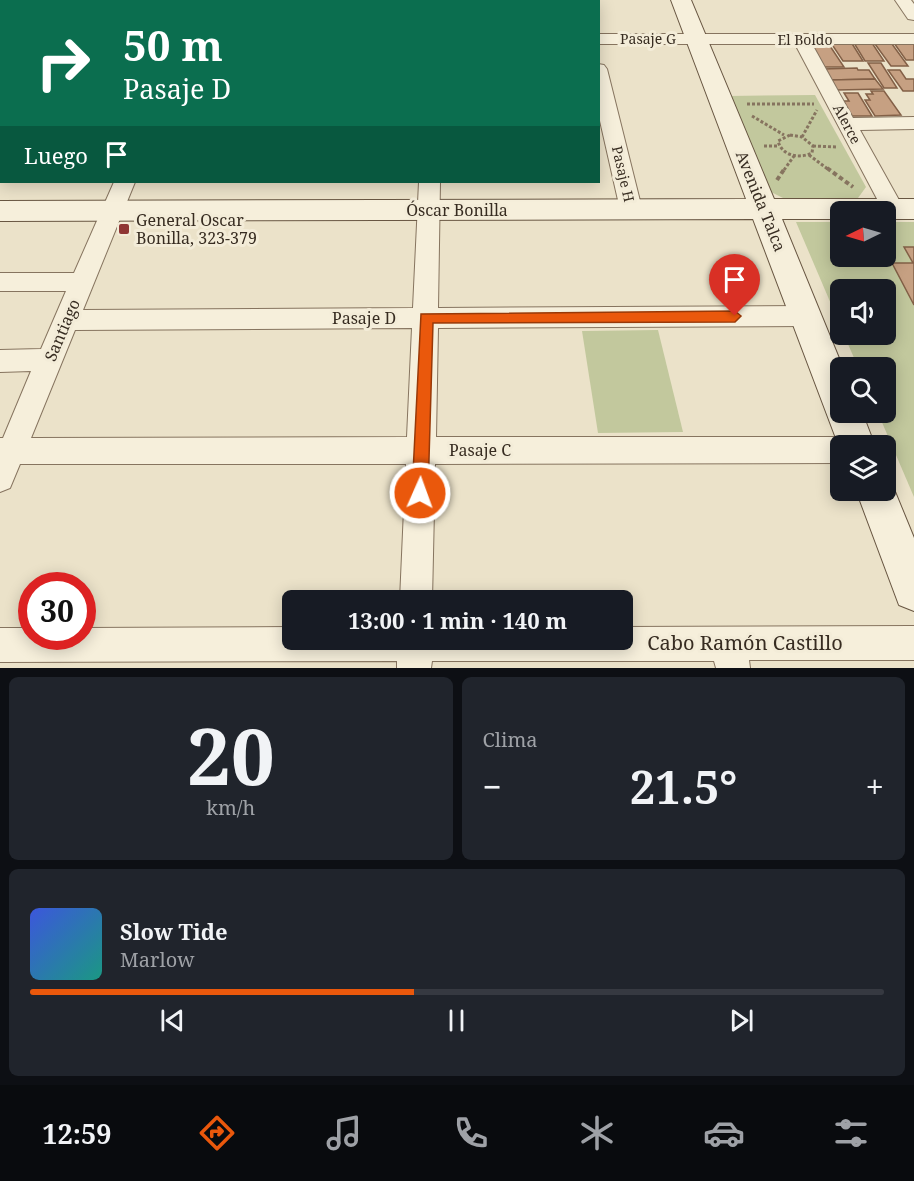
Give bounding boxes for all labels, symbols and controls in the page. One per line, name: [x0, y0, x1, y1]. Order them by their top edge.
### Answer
text: 50 m: [123, 16, 223, 73]
icon: right: [24, 24, 102, 102]
street label: Pasaje G: [620, 29, 676, 48]
street label: El Boldo: [778, 30, 832, 49]
text: Pasaje D: [123, 70, 231, 107]
street label: Alerce: [829, 100, 866, 147]
icon: arrive: [100, 138, 133, 171]
text: Luego: [24, 140, 88, 170]
street label: Pasaje H: [608, 144, 639, 204]
street label: Avenida Talca: [731, 147, 791, 255]
street label: Óscar Bonilla: [406, 199, 508, 221]
north arrow: [830, 201, 896, 267]
map controls: [830, 201, 896, 501]
place label: General Oscar Bonilla, 323-379: [136, 209, 257, 249]
marker: General Oscar Bonilla, 323-379: [117, 222, 131, 236]
pin: [709, 254, 760, 316]
icon: arrive: [718, 263, 751, 296]
button: sound: [830, 279, 896, 345]
street label: Santiago: [39, 295, 85, 365]
street label: Pasaje D: [332, 307, 396, 329]
button: search: [830, 357, 896, 423]
button: layers: [830, 435, 896, 501]
street label: Pasaje C: [449, 439, 511, 461]
position arrow: [388, 461, 452, 525]
speed limit sign: 30: [18, 572, 96, 650]
text: 13:00 · 1 min · 140 m: [348, 605, 567, 635]
street label: Cabo Ramón Castillo: [647, 629, 843, 656]
text: 20: [187, 702, 275, 808]
text: Clima: [483, 726, 538, 753]
text: 21.5°: [630, 756, 737, 817]
text: −: [483, 764, 502, 809]
text: +: [866, 764, 884, 809]
text: km/h: [206, 794, 255, 821]
text: Slow Tide: [120, 916, 228, 946]
text: Marlow: [120, 946, 194, 973]
icon: previous: [156, 1004, 189, 1037]
icon: pause: [440, 1004, 473, 1037]
icon: next: [725, 1004, 758, 1037]
icon: directions: [196, 1112, 238, 1154]
icon: music: [323, 1112, 365, 1154]
icon: phone: [450, 1112, 492, 1154]
icon: climate: [576, 1112, 618, 1154]
icon: car: [703, 1112, 745, 1154]
icon: filters: [830, 1112, 872, 1154]
text: 12:59: [42, 1115, 112, 1152]

